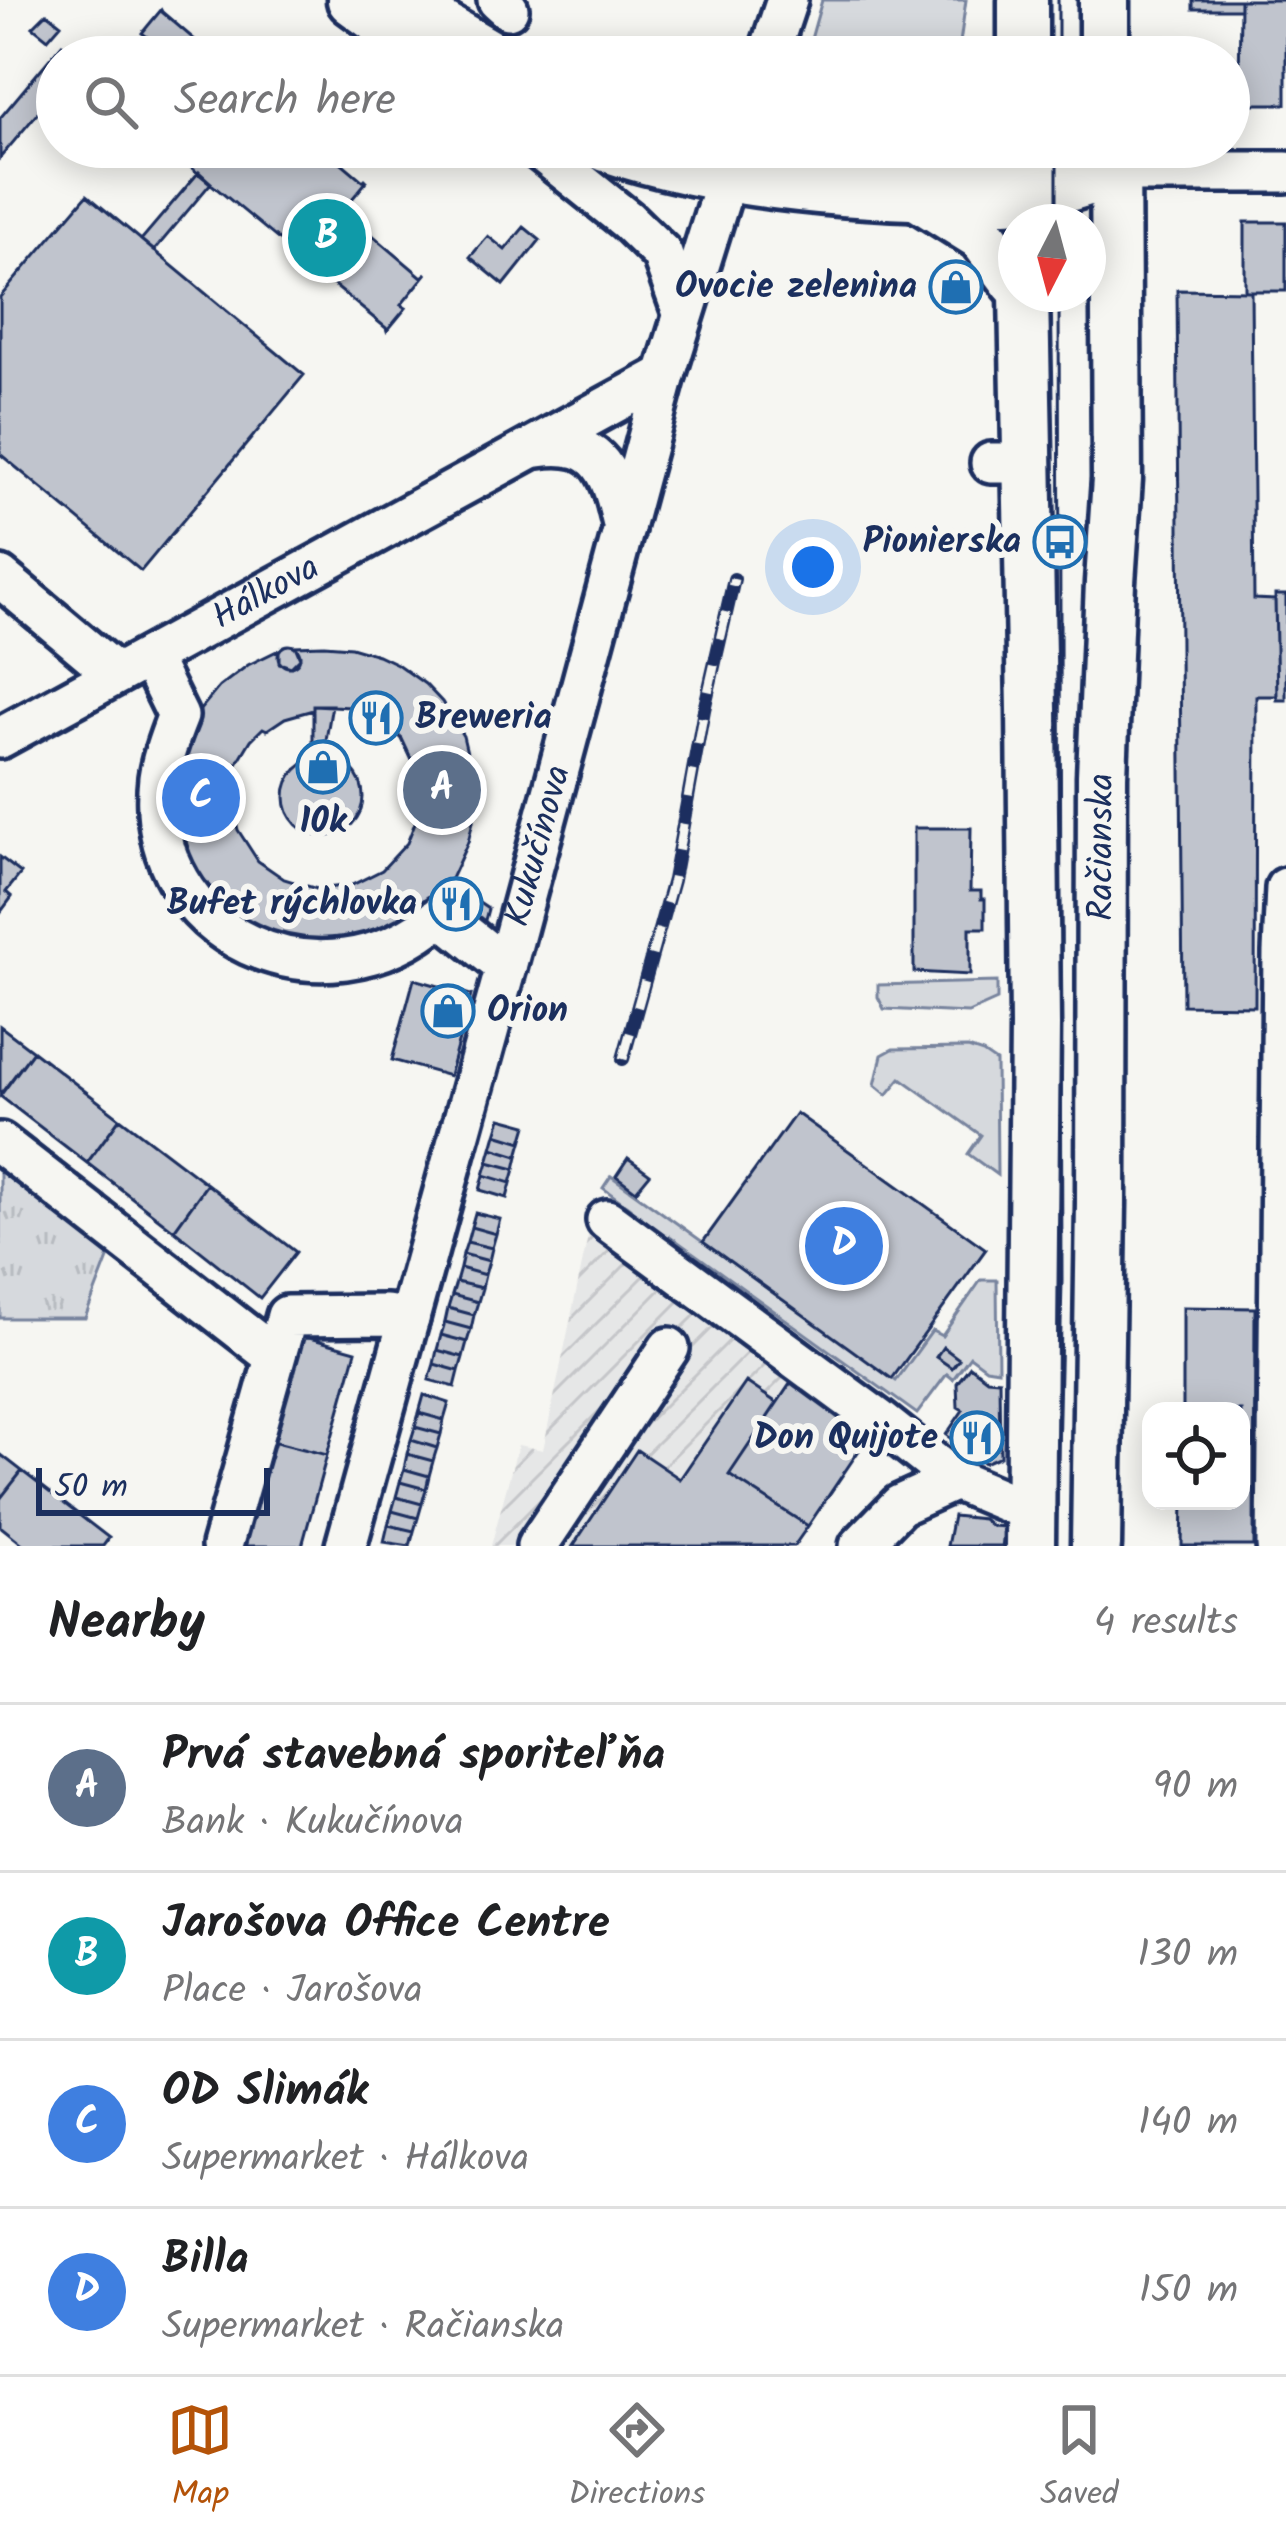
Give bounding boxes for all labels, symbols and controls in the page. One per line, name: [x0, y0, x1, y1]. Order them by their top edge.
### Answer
search box: [36, 36, 1250, 168]
text: Search here: [174, 66, 396, 138]
icon: search: [78, 69, 144, 135]
pin: B: [288, 193, 366, 283]
north arrow: [998, 204, 1106, 312]
place label: Ovocie zelenina: [675, 259, 917, 316]
shop icon: Ovocie zelenina: [928, 259, 984, 315]
place label: Pionierska: [863, 514, 1021, 571]
bus stop icon: Pionierska: [1032, 514, 1088, 570]
your location: [783, 537, 843, 597]
street label: Hálkova: [202, 540, 330, 645]
restaurant icon: Breweria: [348, 690, 404, 746]
place label: Breweria: [415, 690, 552, 747]
shop icon: 10k: [295, 739, 351, 795]
pin: A: [403, 745, 481, 835]
pin: C: [162, 753, 240, 843]
street label: Kukučínova: [490, 759, 587, 933]
street label: Račianska: [1073, 773, 1131, 921]
place label: 10k: [299, 794, 348, 851]
place label: Bufet rýchlovka: [167, 876, 417, 933]
restaurant icon: Bufet rýchlovka: [428, 876, 484, 932]
shop icon: Orion: [420, 983, 476, 1039]
place label: Orion: [487, 983, 568, 1040]
pin: D: [805, 1201, 883, 1291]
map controls: [1142, 1402, 1250, 1510]
button: locate: [1142, 1402, 1250, 1510]
place label: Don Quijote: [754, 1410, 938, 1467]
restaurant icon: Don Quijote: [949, 1410, 1005, 1466]
scale bar: [36, 1462, 270, 1515]
text: 50 m: [54, 1462, 128, 1515]
text: Nearby: [48, 1584, 205, 1665]
text: 4 results: [1094, 1593, 1238, 1655]
text: Prvá stavebná sporiteľňa: [162, 1721, 665, 1793]
text: A: [75, 1757, 99, 1819]
text: 90 m: [1153, 1757, 1238, 1819]
text: Bank · Kukučínova: [162, 1793, 464, 1855]
text: Jarošova Office Centre: [162, 1889, 610, 1961]
text: B: [75, 1925, 99, 1987]
text: 130 m: [1137, 1925, 1238, 1987]
text: Place · Jarošova: [162, 1961, 423, 2023]
text: OD Slimák: [162, 2057, 368, 2129]
text: C: [75, 2093, 99, 2155]
text: 140 m: [1138, 2093, 1238, 2155]
text: Supermarket · Hálkova: [162, 2129, 529, 2191]
text: Billa: [162, 2225, 249, 2297]
text: D: [74, 2261, 100, 2323]
text: 150 m: [1139, 2261, 1238, 2323]
text: Supermarket · Račianska: [162, 2297, 564, 2359]
tab: Map: [167, 2397, 233, 2522]
tab: Directions: [568, 2397, 705, 2522]
tab: Saved: [1040, 2397, 1119, 2522]

